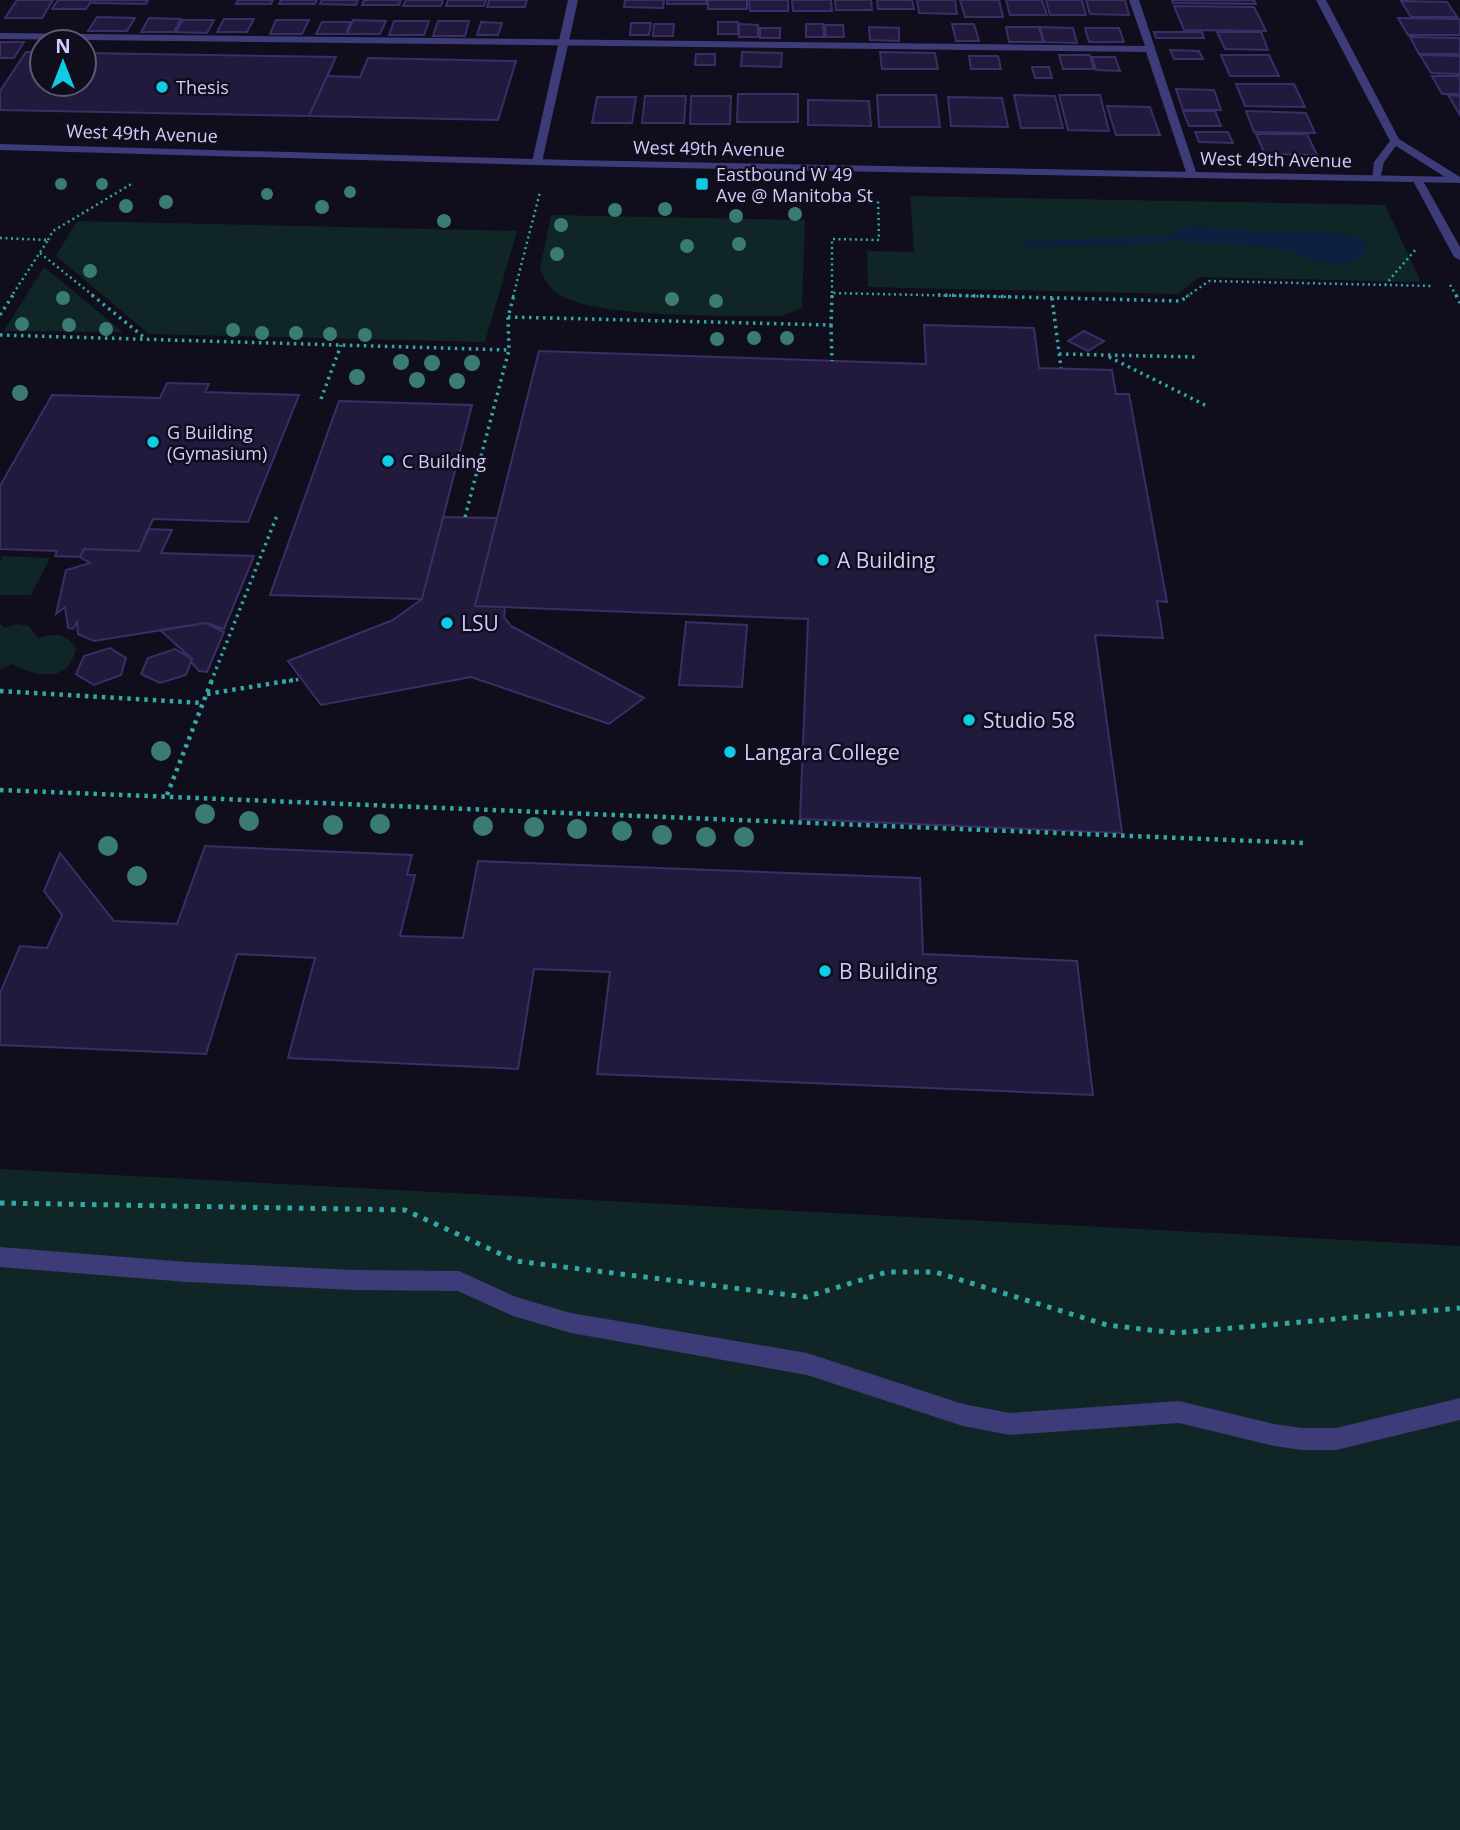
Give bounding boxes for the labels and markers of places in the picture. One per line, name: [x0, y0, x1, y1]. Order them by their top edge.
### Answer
place label: Thesis: [176, 75, 229, 99]
marker: Thesis: [154, 79, 170, 95]
place label: Eastbound W 49 Ave @ Manitoba St: [716, 162, 873, 207]
marker: Eastbound W 49 Ave @ Manitoba St: [694, 176, 710, 192]
place label: G Building (Gymasium): [167, 420, 267, 465]
marker: G Building (Gymasium): [145, 434, 161, 450]
place label: C Building: [402, 449, 486, 473]
marker: C Building: [380, 453, 396, 469]
place label: A Building: [837, 546, 935, 574]
marker: A Building: [815, 552, 831, 568]
place label: LSU: [461, 609, 499, 637]
marker: LSU: [439, 615, 455, 631]
place label: Studio 58: [983, 706, 1075, 734]
marker: Studio 58: [961, 712, 977, 728]
place label: Langara College: [744, 738, 900, 766]
marker: Langara College: [722, 744, 738, 760]
place label: B Building: [839, 957, 938, 985]
marker: B Building: [817, 963, 833, 979]

